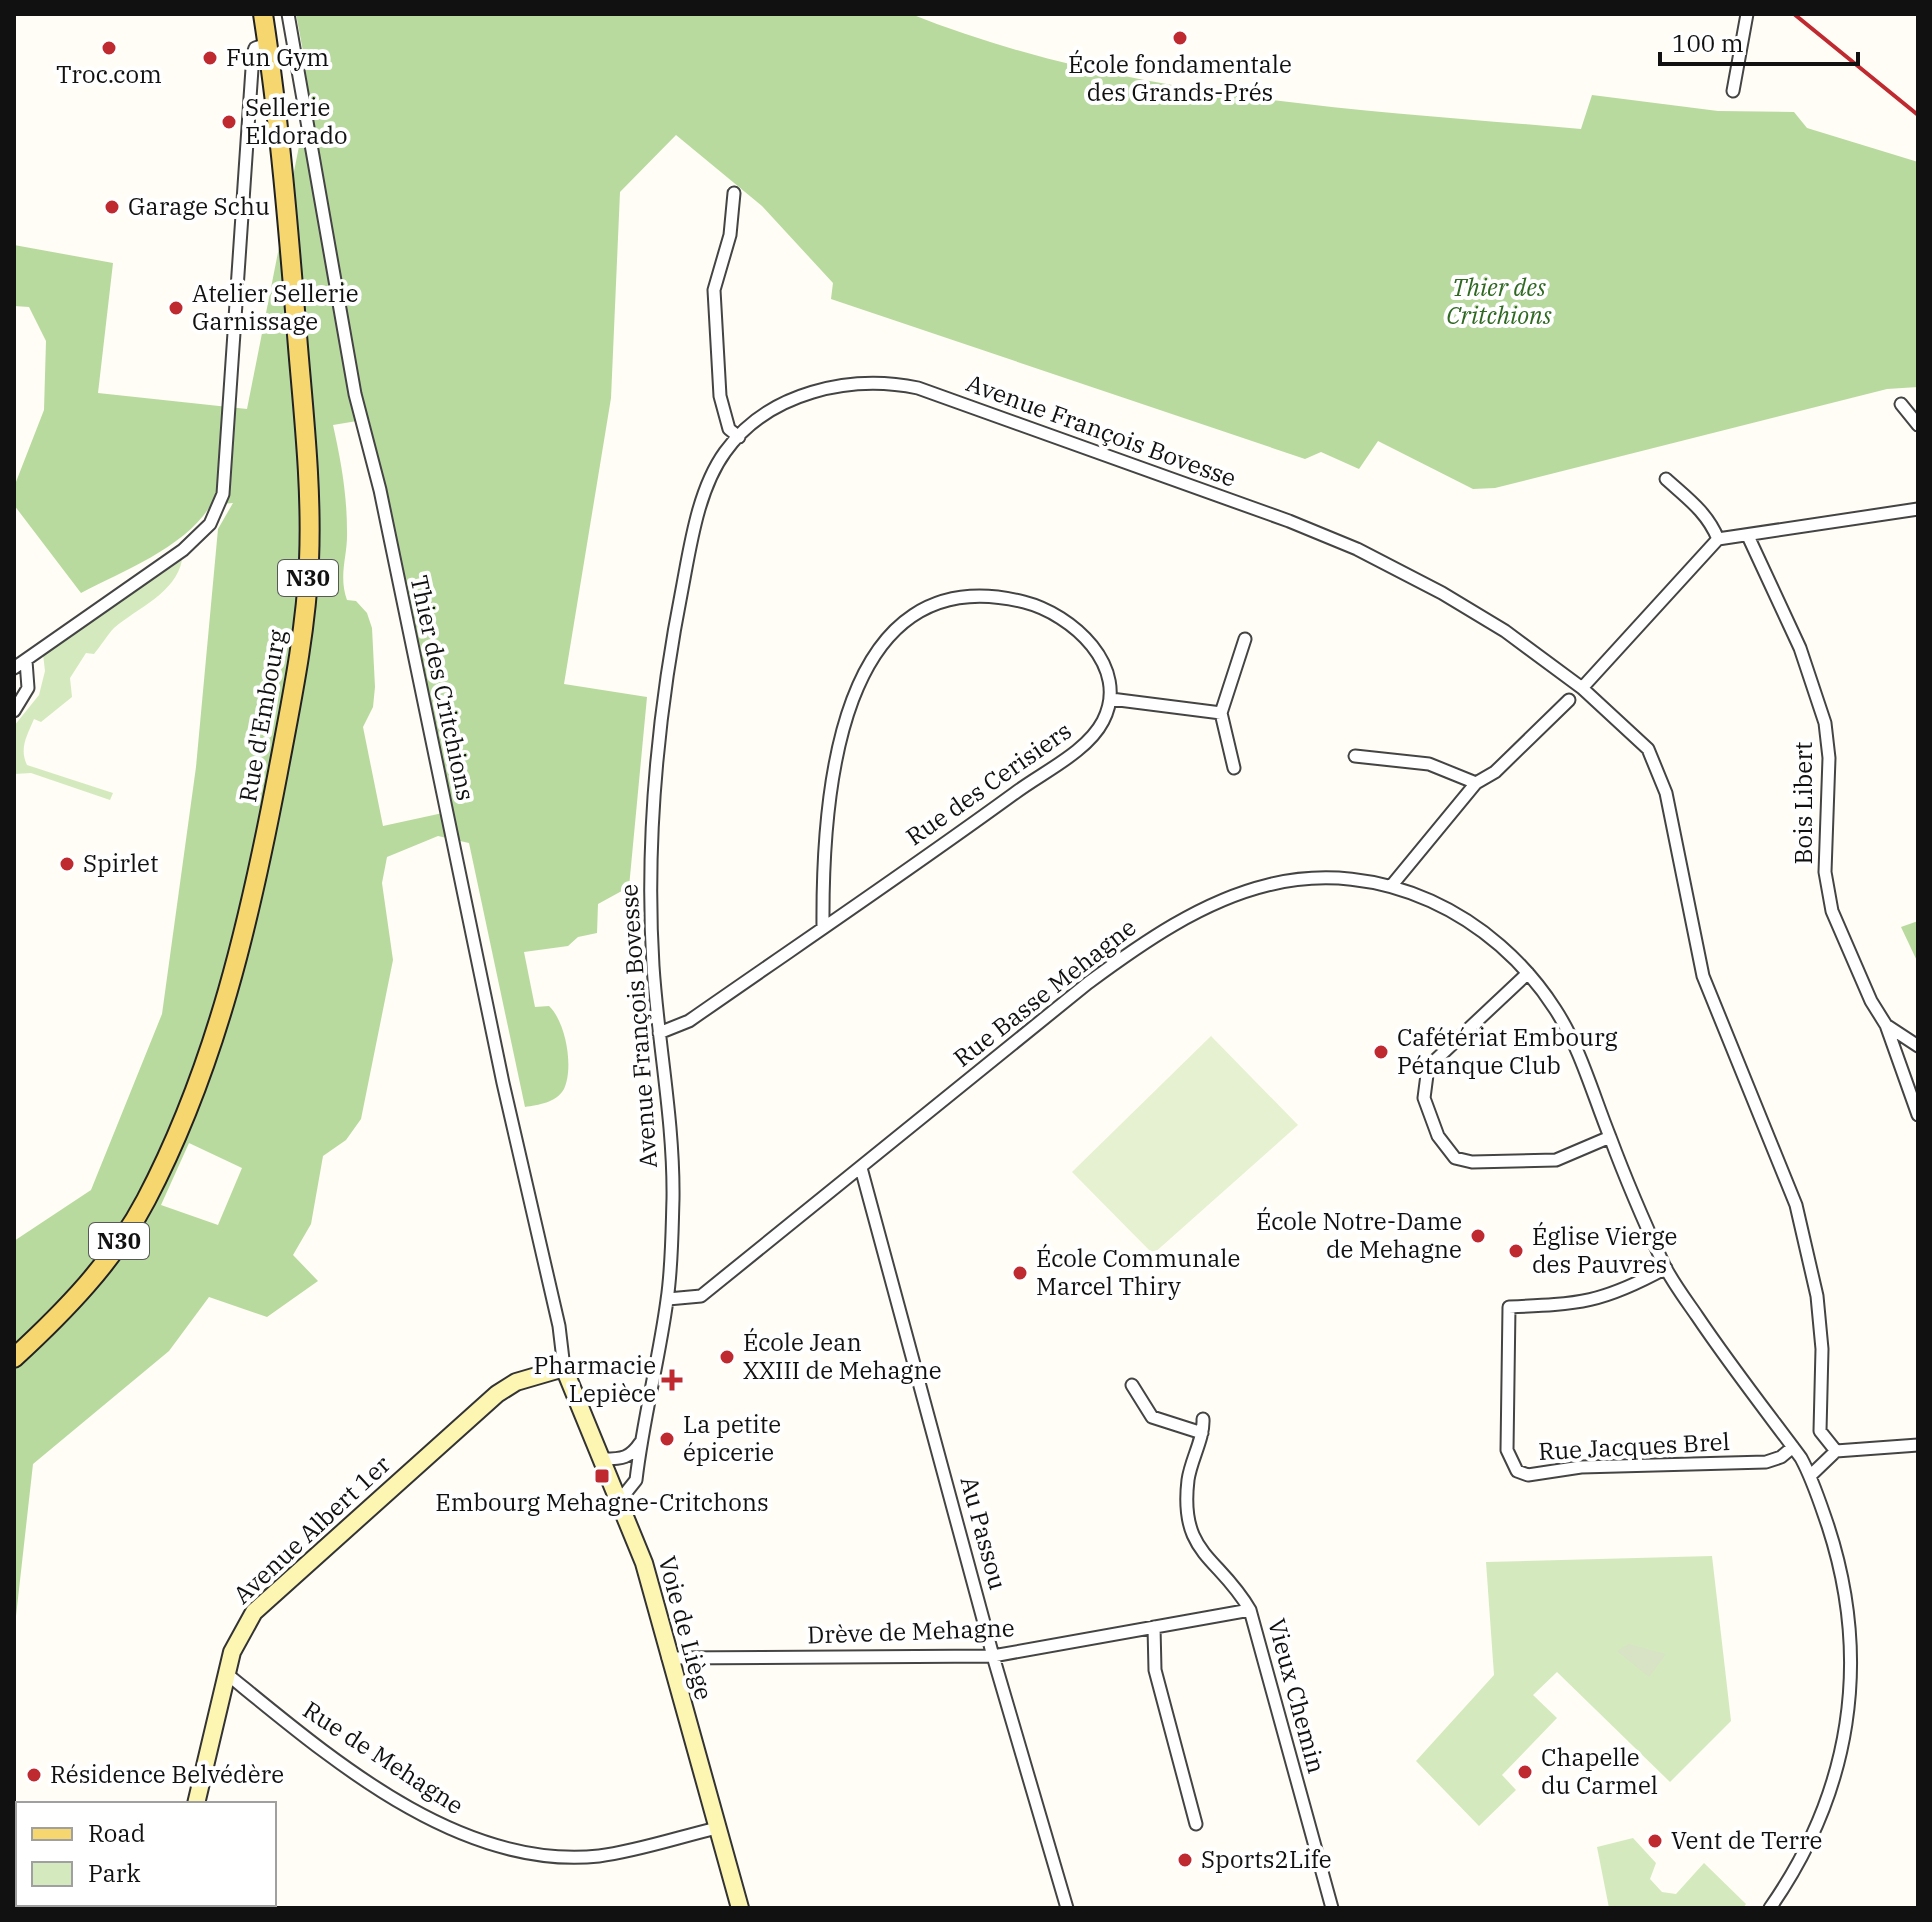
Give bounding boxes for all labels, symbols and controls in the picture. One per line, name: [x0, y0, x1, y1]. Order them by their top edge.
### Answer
scale bar: [1660, 16, 1858, 66]
text: 100 m: [1672, 27, 1744, 59]
marker: École fondamentale des Grands-Prés: [1171, 29, 1189, 47]
marker: Troc.com: [100, 39, 118, 57]
place label: Fun Gym: [226, 41, 329, 73]
place label: École fondamentale des Grands-Prés: [1068, 48, 1292, 108]
marker: Fun Gym: [201, 49, 219, 67]
place label: Troc.com: [56, 58, 162, 90]
place label: Sellerie Eldorado: [245, 91, 348, 151]
marker: Sellerie Eldorado: [220, 113, 238, 131]
place label: Garage Schu: [128, 190, 270, 222]
marker: Garage Schu: [103, 198, 121, 216]
park label: Thier des Critchions: [1446, 271, 1552, 331]
place label: Atelier Sellerie Garnissage: [192, 277, 359, 337]
marker: Atelier Sellerie Garnissage: [167, 299, 185, 317]
street label: Avenue François Bovesse: [962, 366, 1241, 494]
road number: N30: [278, 560, 338, 596]
street label: Thier des Critchions: [403, 572, 482, 803]
street label: Rue d'Embourg: [231, 627, 293, 805]
street label: Rue des Cerisiers: [899, 714, 1077, 852]
street label: Bois Libert: [1787, 741, 1819, 865]
place label: Spirlet: [83, 847, 158, 879]
marker: Spirlet: [58, 855, 76, 873]
street label: Avenue François Bovesse: [612, 883, 664, 1169]
street label: Rue Basse Mehagne: [947, 911, 1142, 1074]
place label: Cafétériat Embourg Pétanque Club: [1397, 1021, 1618, 1081]
marker: Cafétériat Embourg Pétanque Club: [1372, 1043, 1390, 1061]
place label: École Notre-Dame de Mehagne: [1256, 1205, 1462, 1265]
place label: Église Vierge des Pauvres: [1532, 1220, 1677, 1280]
road number: N30: [89, 1223, 149, 1259]
marker: École Notre-Dame de Mehagne: [1469, 1227, 1487, 1245]
place label: École Communale Marcel Thiry: [1036, 1242, 1240, 1302]
marker: Église Vierge des Pauvres: [1507, 1242, 1525, 1260]
marker: École Communale Marcel Thiry: [1011, 1264, 1029, 1282]
place label: École Jean XXIII de Mehagne: [743, 1326, 942, 1386]
marker: École Jean XXIII de Mehagne: [718, 1348, 736, 1366]
place label: Pharmacie Lepièce: [534, 1349, 656, 1409]
marker: Pharmacie Lepièce: [663, 1371, 681, 1389]
place label: La petite épicerie: [683, 1408, 781, 1468]
street label: Rue Jacques Brel: [1537, 1425, 1730, 1467]
marker: La petite épicerie: [658, 1430, 676, 1448]
street label: Avenue Albert 1er: [226, 1448, 397, 1610]
marker: Embourg Mehagne-Critchons: [593, 1467, 611, 1485]
street label: Au Passou: [954, 1473, 1014, 1593]
place label: Embourg Mehagne-Critchons: [435, 1486, 769, 1518]
street label: Voie de Liège: [651, 1552, 721, 1703]
street label: Drève de Mehagne: [807, 1611, 1015, 1651]
street label: Vieux Chemin: [1261, 1615, 1333, 1777]
street label: Rue de Mehagne: [297, 1693, 470, 1821]
place label: Chapelle du Carmel: [1541, 1741, 1658, 1801]
place label: Résidence Belvédère: [50, 1758, 284, 1790]
marker: Chapelle du Carmel: [1516, 1763, 1534, 1781]
marker: Résidence Belvédère: [25, 1766, 43, 1784]
legend: [16, 1802, 276, 1906]
text: Road: [88, 1817, 145, 1849]
place label: Vent de Terre: [1671, 1824, 1822, 1856]
marker: Vent de Terre: [1646, 1832, 1664, 1850]
place label: Sports2Life: [1201, 1843, 1332, 1875]
marker: Sports2Life: [1176, 1851, 1194, 1869]
text: Park: [88, 1857, 140, 1889]

